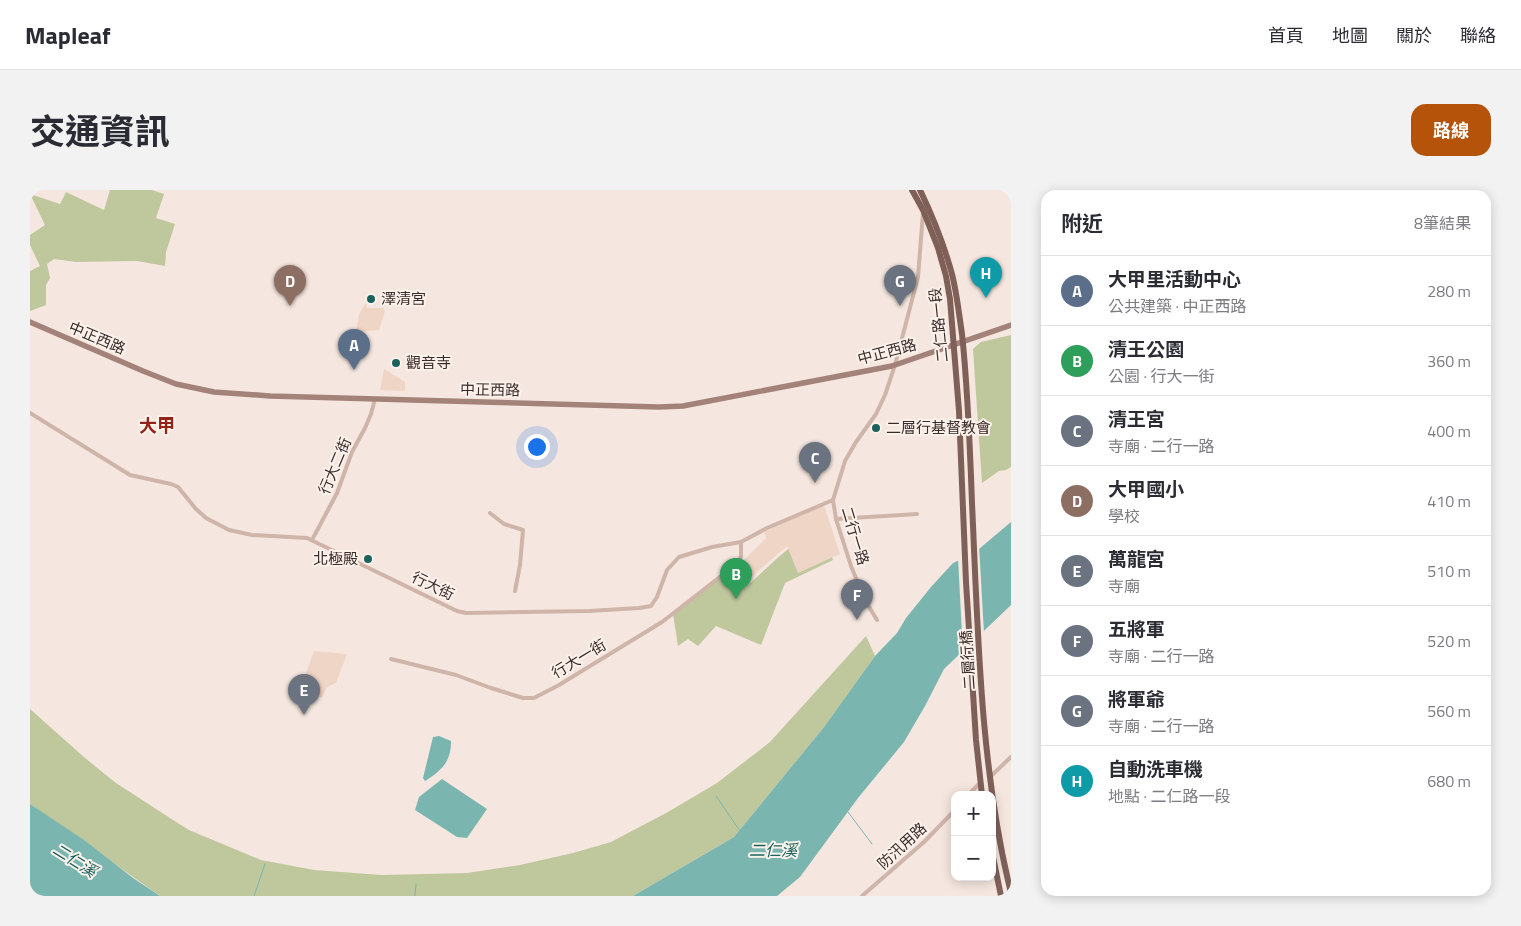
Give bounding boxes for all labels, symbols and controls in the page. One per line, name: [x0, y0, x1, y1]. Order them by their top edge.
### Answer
text: Mapleaf: [25, 17, 110, 53]
text: 首頁: [1268, 22, 1304, 49]
text: 地圖: [1332, 22, 1368, 49]
text: 關於: [1396, 22, 1432, 49]
text: 聯絡: [1460, 22, 1496, 49]
text: 交通資訊: [30, 104, 170, 158]
button: 路線: [1411, 104, 1491, 156]
text: 附近: [1061, 207, 1103, 239]
text: 8筆結果: [1414, 211, 1471, 235]
pin: H: [970, 257, 1002, 298]
text: 大甲里活動中心: [1108, 264, 1241, 293]
pin: D: [274, 265, 306, 306]
pin: G: [884, 265, 916, 306]
text: A: [1072, 279, 1082, 303]
text: 280 m: [1427, 279, 1471, 303]
place label: 澤清宮: [381, 287, 426, 310]
street label: 二仁路一段: [923, 287, 954, 364]
marker: 澤清宮: [365, 293, 377, 305]
text: 公共建築 · 中正西路: [1108, 294, 1247, 318]
street label: 中正西路: [65, 315, 129, 360]
pin: A: [338, 329, 370, 370]
street label: 中正西路: [855, 333, 919, 370]
text: 清王公園: [1108, 334, 1184, 363]
text: B: [1072, 349, 1082, 373]
text: 360 m: [1427, 349, 1471, 373]
place label: 觀音寺: [406, 351, 451, 374]
marker: 觀音寺: [390, 357, 402, 369]
text: 公園 · 行大一街: [1108, 364, 1215, 388]
street label: 中正西路: [460, 377, 520, 402]
text: 清王宮: [1108, 404, 1165, 433]
district label: 大甲: [139, 412, 175, 439]
place label: 二層行基督教會: [886, 416, 991, 439]
text: C: [1073, 419, 1081, 443]
text: 400 m: [1427, 419, 1471, 443]
marker: 二層行基督教會: [870, 422, 882, 434]
street label: 行大二街: [312, 434, 357, 498]
your location: [524, 434, 550, 460]
text: 寺廟 · 二行一路: [1108, 434, 1215, 458]
pin: C: [799, 442, 831, 483]
text: 大甲國小: [1108, 474, 1184, 503]
text: D: [1072, 489, 1082, 513]
text: 410 m: [1427, 489, 1471, 513]
street label: 二行一路: [836, 504, 875, 568]
text: 學校: [1108, 504, 1140, 528]
text: 萬龍宮: [1108, 544, 1165, 573]
place label: 北極殿: [313, 547, 358, 570]
marker: 北極殿: [362, 553, 374, 565]
pin: B: [720, 558, 752, 599]
text: E: [1073, 559, 1081, 583]
text: 510 m: [1427, 559, 1471, 583]
street label: 行大街: [408, 565, 458, 606]
text: 寺廟: [1108, 574, 1140, 598]
pin: F: [841, 579, 873, 620]
text: 五將軍: [1108, 614, 1165, 643]
street label: 二層行橋: [954, 629, 981, 691]
text: F: [1073, 629, 1081, 653]
text: 520 m: [1427, 629, 1471, 653]
street label: 行大一街: [547, 633, 610, 684]
text: 寺廟 · 二行一路: [1108, 644, 1215, 668]
pin: E: [288, 674, 320, 715]
text: 將軍爺: [1108, 684, 1165, 713]
text: G: [1072, 699, 1082, 723]
text: 560 m: [1427, 699, 1471, 723]
text: 寺廟 · 二行一路: [1108, 714, 1215, 738]
text: 自動洗車機: [1108, 754, 1203, 783]
text: H: [1072, 769, 1082, 793]
text: 680 m: [1427, 769, 1471, 793]
text: 地點 · 二仁路一段: [1108, 784, 1231, 808]
map controls: [951, 791, 996, 881]
button: +: [951, 791, 996, 836]
street label: 防汛用路: [872, 817, 931, 875]
button: −: [951, 836, 996, 881]
water label: 二仁溪: [48, 837, 103, 884]
water label: 二仁溪: [749, 838, 799, 862]

